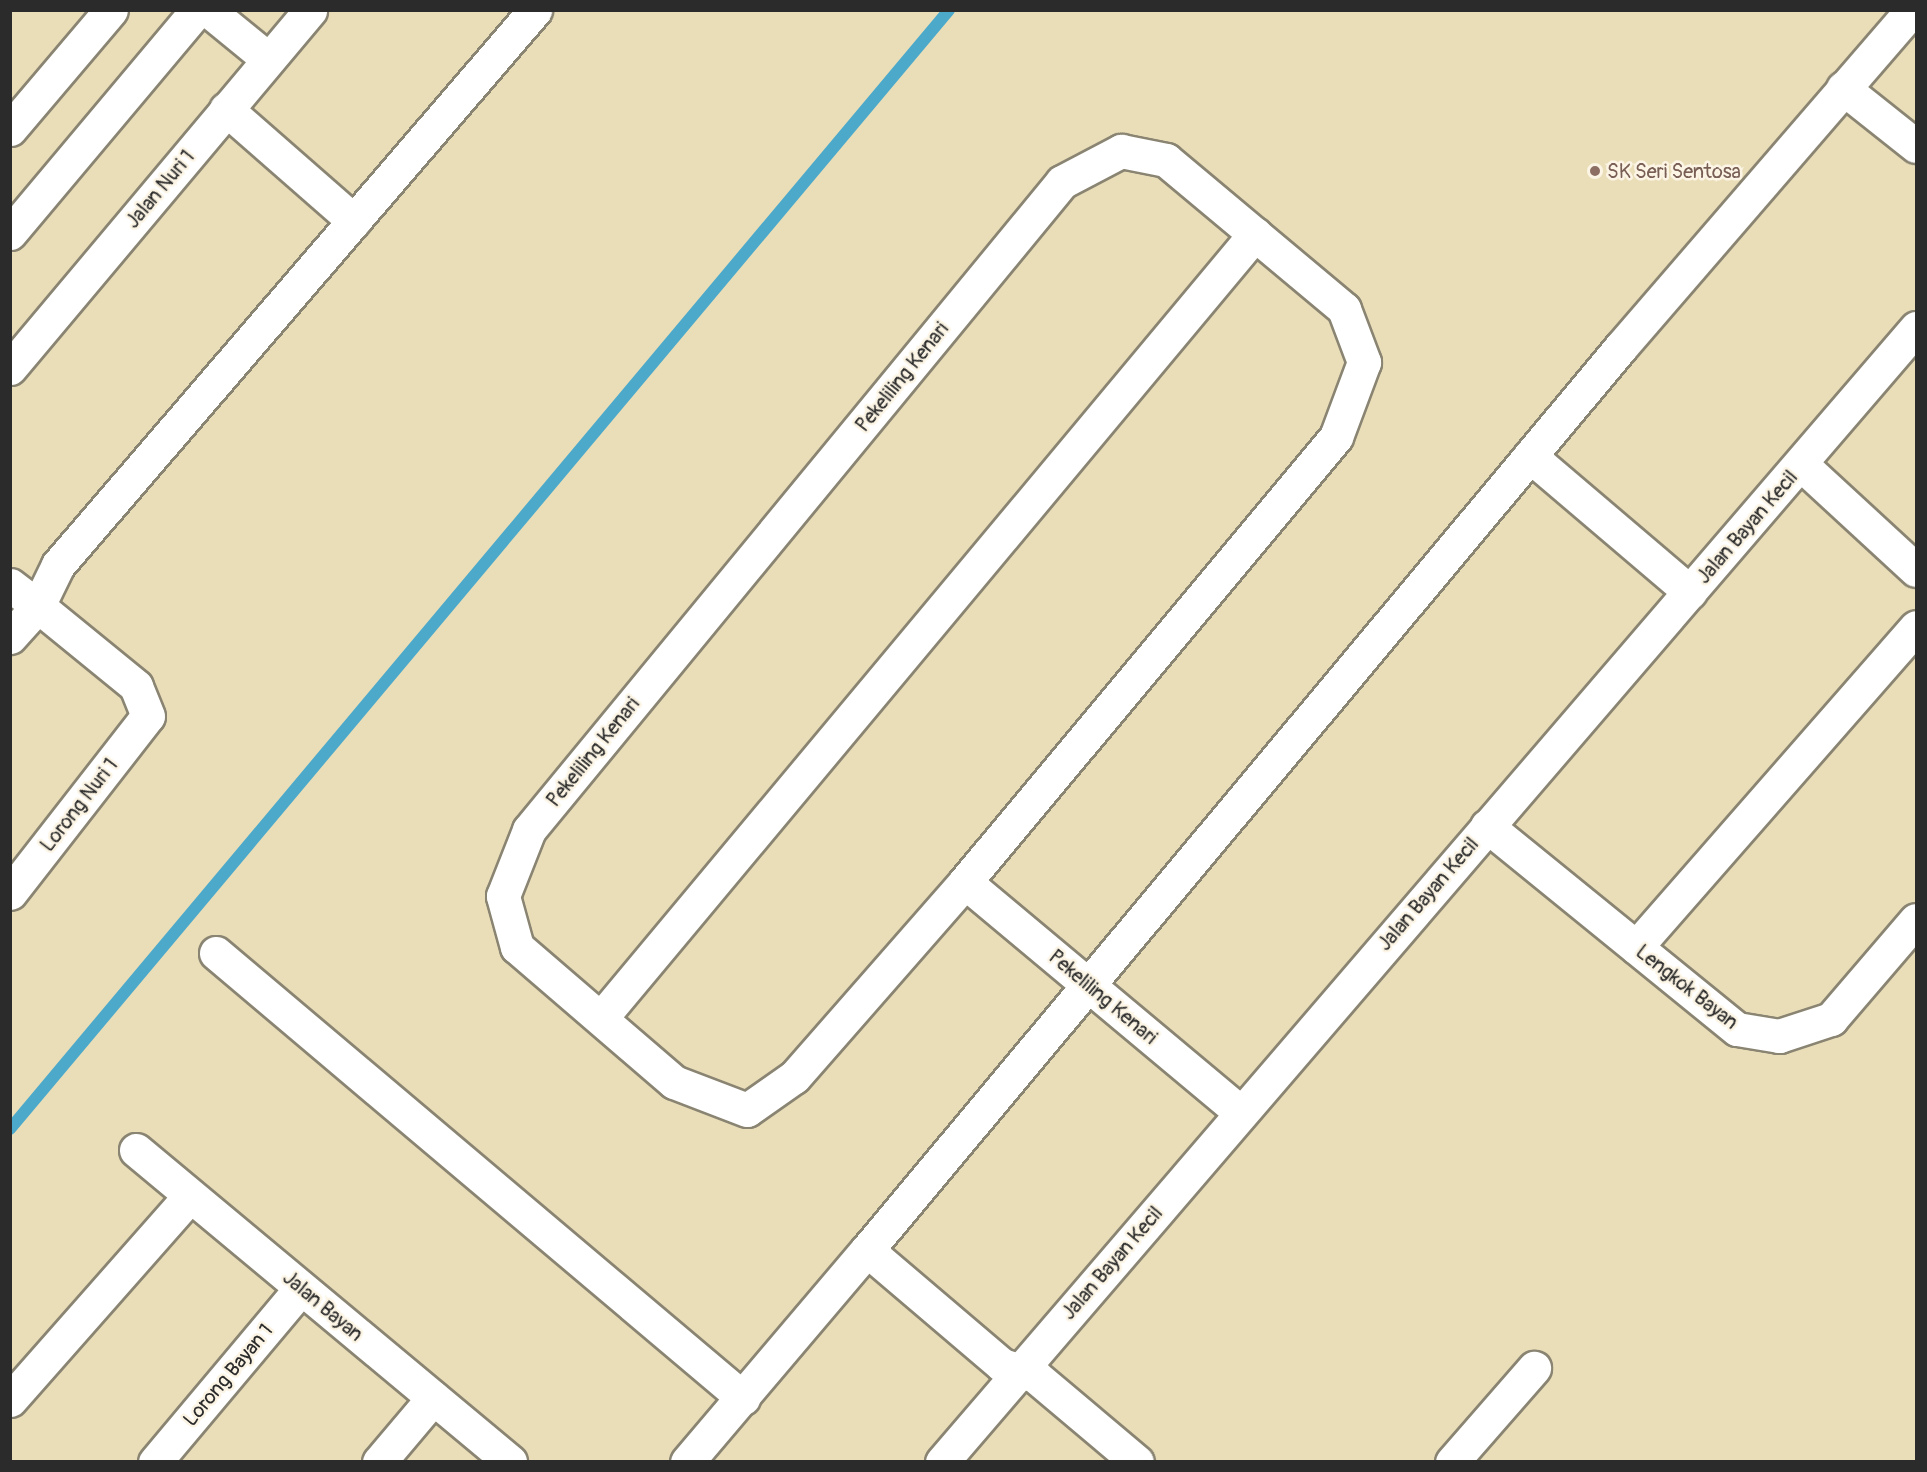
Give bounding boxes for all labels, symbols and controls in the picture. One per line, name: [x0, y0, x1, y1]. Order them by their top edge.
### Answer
street label: Jalan Nuri 1: [120, 145, 200, 233]
place label: SK Seri Sentosa: [1607, 159, 1741, 183]
marker: SK Seri Sentosa: [1588, 164, 1602, 178]
street label: Pekeliling Kenari: [850, 317, 954, 437]
street label: Jalan Bayan Kecil: [1691, 466, 1803, 588]
street label: Pekeliling Kenari: [541, 692, 645, 812]
street label: Lorong Nuri 1: [35, 754, 123, 856]
street label: Jalan Bayan Kecil: [1372, 833, 1484, 955]
street label: Lengkok Bayan: [1631, 940, 1743, 1034]
street label: Pekeliling Kenari: [1044, 945, 1162, 1049]
street label: Jalan Bayan Kecil: [1056, 1202, 1168, 1324]
street label: Jalan Bayan: [278, 1266, 368, 1346]
street label: Lorong Bayan 1: [178, 1319, 278, 1431]

